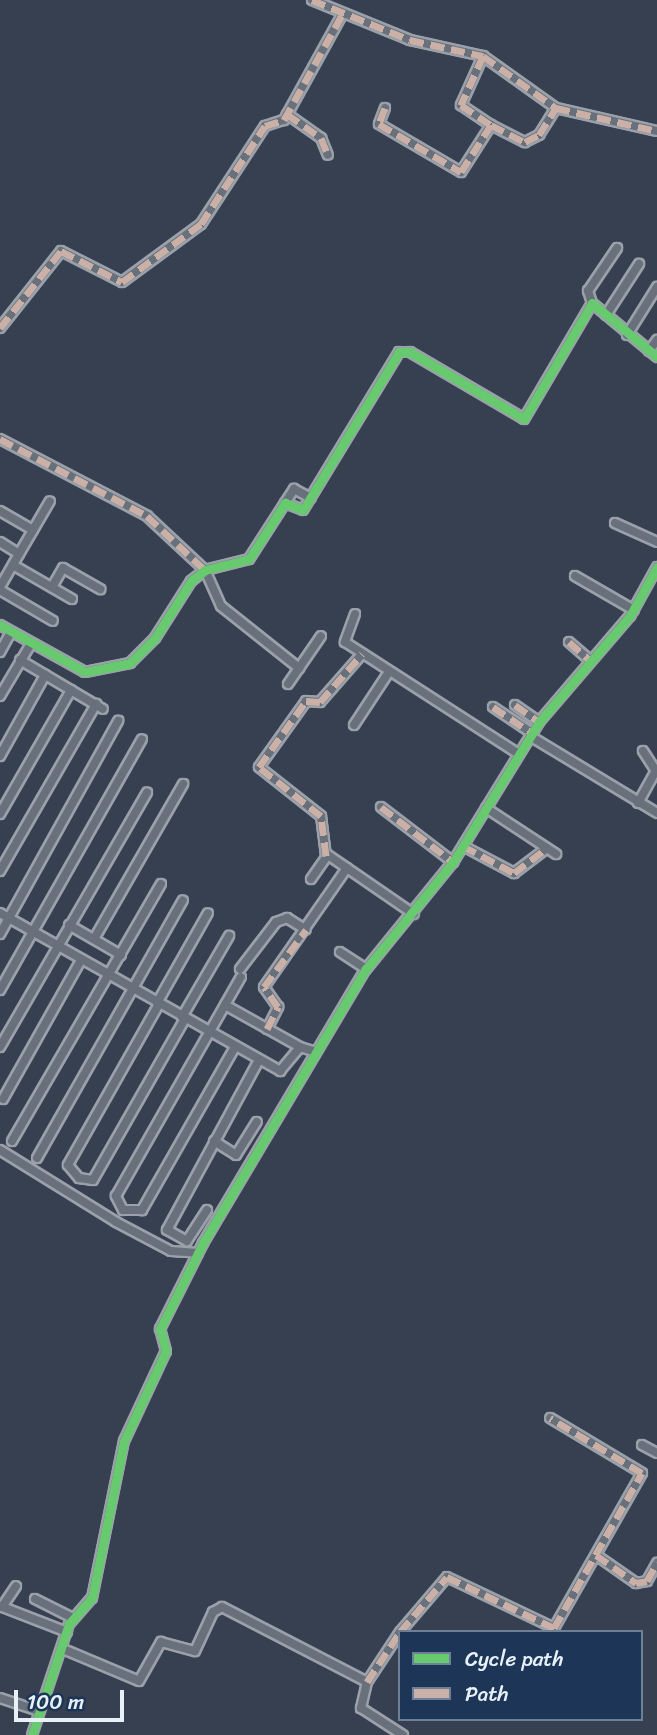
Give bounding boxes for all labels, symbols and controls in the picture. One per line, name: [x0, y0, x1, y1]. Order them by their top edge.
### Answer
legend: [398, 1630, 643, 1721]
text: Cycle path: [465, 1640, 564, 1678]
text: Path: [465, 1675, 508, 1713]
scale bar: [18, 1676, 128, 1720]
text: 100 m: [27, 1683, 84, 1721]

